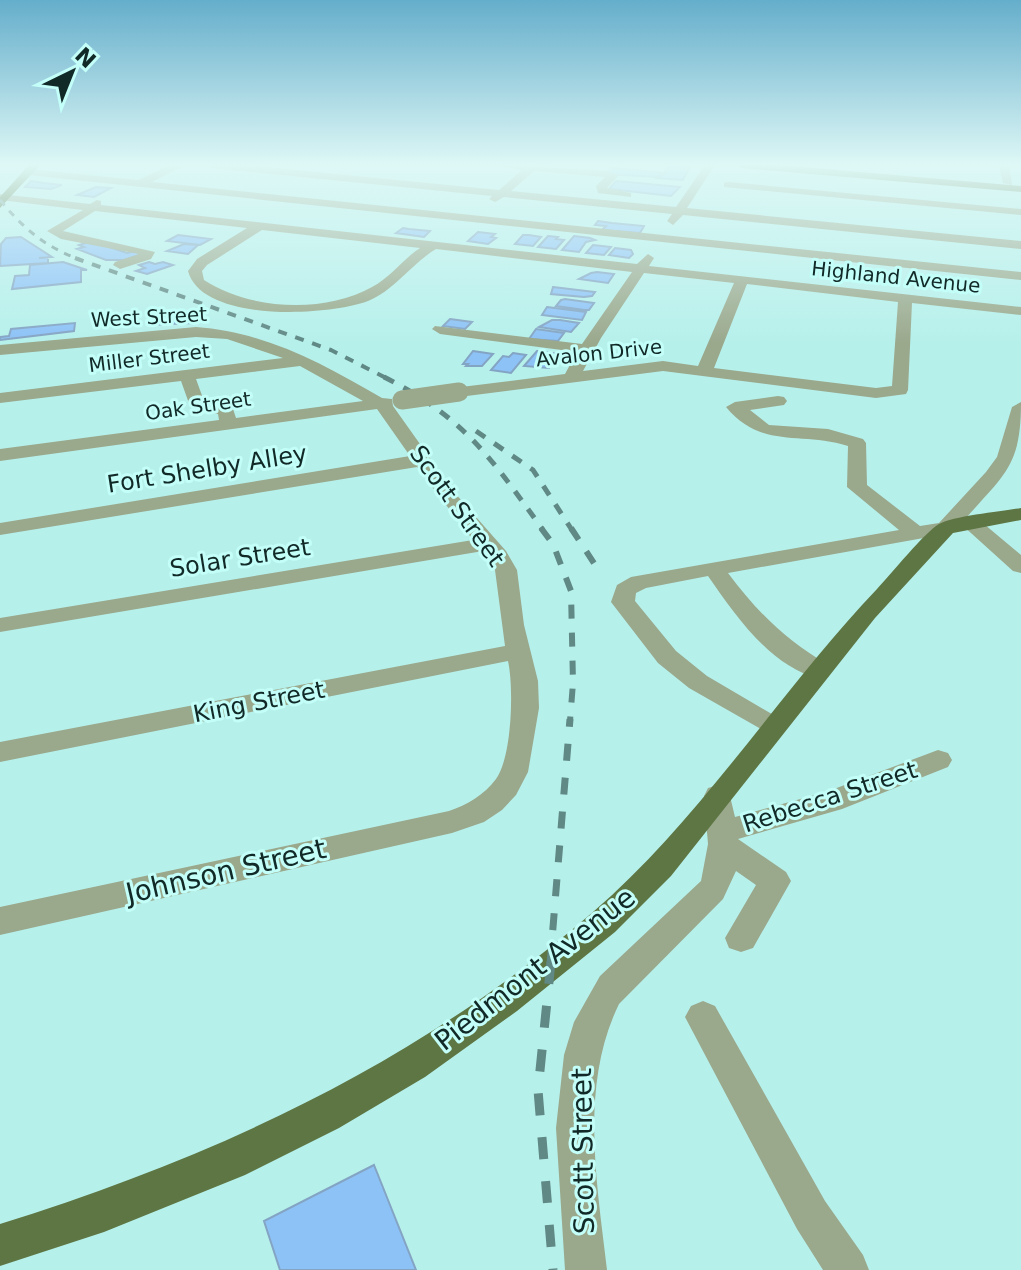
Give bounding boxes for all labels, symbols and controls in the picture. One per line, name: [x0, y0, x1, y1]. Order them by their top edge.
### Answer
north arrow: [32, 32, 112, 112]
text: N: [70, 42, 101, 73]
street label: Highland Avenue: [810, 256, 982, 298]
street label: West Street: [90, 302, 208, 332]
street label: Avalon Drive: [535, 334, 663, 372]
street label: Miller Street: [87, 339, 211, 377]
street label: Oak Street: [143, 387, 253, 425]
street label: Fort Shelby Alley: [105, 439, 309, 499]
street label: Scott Street: [404, 440, 510, 572]
street label: Solar Street: [168, 533, 312, 583]
street label: King Street: [191, 676, 327, 728]
street label: Rebecca Street: [739, 756, 921, 838]
street label: Johnson Street: [121, 832, 329, 911]
street label: Piedmont Avenue: [428, 881, 642, 1057]
street label: Scott Street: [565, 1068, 601, 1234]

